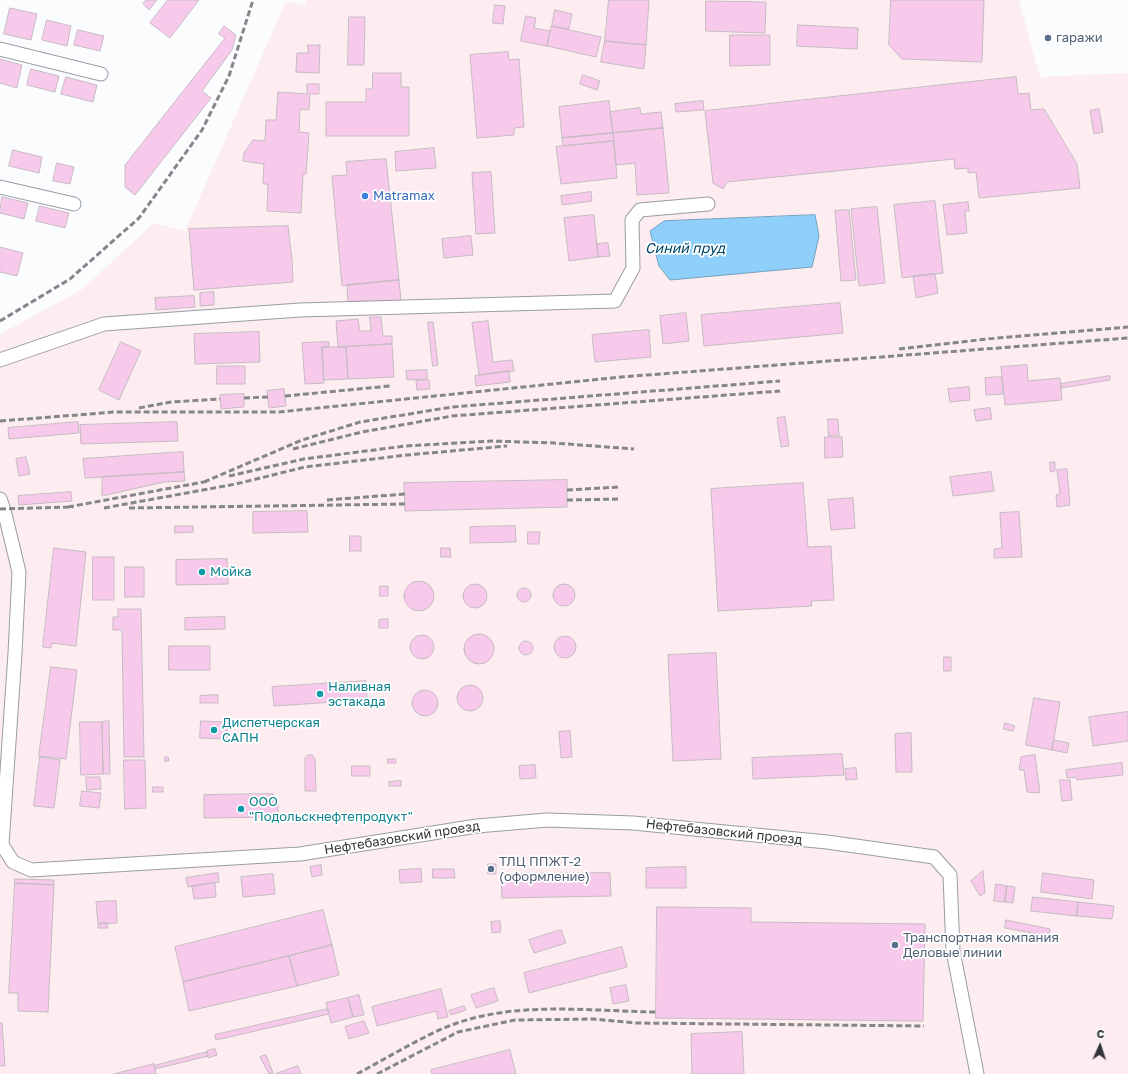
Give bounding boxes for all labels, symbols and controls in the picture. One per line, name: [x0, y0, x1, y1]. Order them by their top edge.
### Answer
place label: гаражи: [1056, 30, 1103, 46]
marker: гаражи: [1043, 33, 1053, 43]
place label: Matramax: [373, 188, 435, 204]
marker: Matramax: [360, 191, 370, 201]
water label: Синий пруд: [645, 241, 725, 257]
place label: Мойка: [210, 564, 252, 580]
marker: Мойка: [197, 567, 207, 577]
place label: Наливная эстакада: [328, 679, 391, 710]
marker: Наливная эстакада: [315, 689, 325, 699]
place label: Диспетчерская САПН: [222, 715, 320, 746]
marker: Диспетчерская САПН: [209, 725, 219, 735]
place label: ООО "Подольскнефтепродукт": [249, 794, 413, 825]
marker: ООО "Подольскнефтепродукт": [236, 804, 246, 814]
street label: Нефтебазовский проезд: [645, 816, 803, 848]
street label: Нефтебазовский проезд: [323, 818, 481, 858]
place label: ТЛЦ ППЖТ-2 (оформление): [499, 854, 590, 885]
marker: ТЛЦ ППЖТ-2 (оформление): [486, 864, 496, 874]
place label: Транспортная компания Деловые линии: [903, 930, 1059, 961]
marker: Транспортная компания Деловые линии: [890, 940, 900, 950]
north arrow: [1080, 1026, 1120, 1066]
text: С: [1096, 1027, 1105, 1040]

